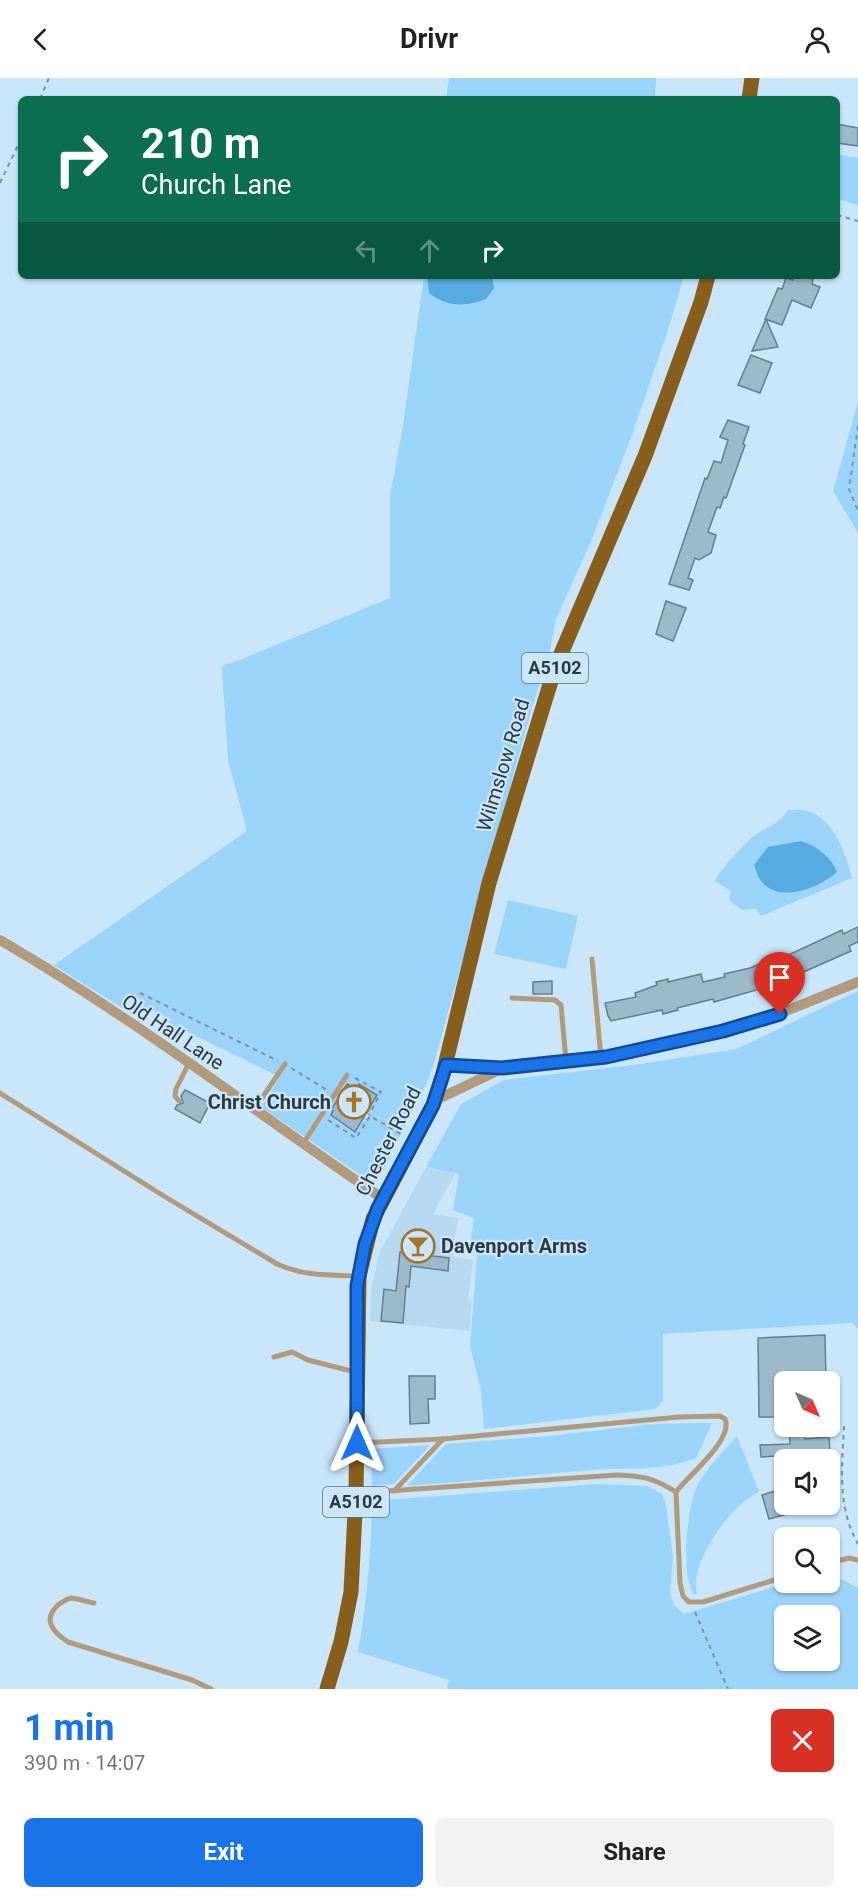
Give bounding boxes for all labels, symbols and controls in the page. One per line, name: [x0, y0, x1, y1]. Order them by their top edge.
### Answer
icon: back: [24, 23, 57, 56]
text: Drivr: [400, 23, 458, 55]
icon: person: [801, 23, 834, 56]
text: 210 m: [141, 119, 260, 168]
icon: right: [42, 120, 120, 198]
text: Church Lane: [141, 169, 291, 201]
icon: left: [350, 234, 383, 267]
icon: ahead: [413, 234, 446, 267]
icon: right: [476, 234, 509, 267]
road number: A5102: [522, 653, 588, 683]
street label: Wilmslow Road: [471, 696, 535, 834]
pin: [754, 952, 805, 1014]
icon: arrive: [763, 961, 796, 994]
street label: Old Hall Lane: [117, 989, 229, 1075]
street label: Chester Road: [350, 1082, 426, 1200]
church icon: Christ Church: [336, 1084, 372, 1120]
place label: Christ Church: [208, 1090, 331, 1114]
bar icon: Davenport Arms: [400, 1228, 436, 1264]
place label: Davenport Arms: [441, 1234, 587, 1258]
north arrow: [774, 1371, 840, 1437]
map controls: [774, 1371, 840, 1671]
position arrow: [325, 1411, 389, 1475]
button: sound: [774, 1449, 840, 1515]
road number: A5102: [323, 1487, 389, 1517]
button: search: [774, 1527, 840, 1593]
button: layers: [774, 1605, 840, 1671]
text: 1 min: [24, 1707, 115, 1749]
button: close: [771, 1709, 834, 1772]
text: 390 m · 14:07: [24, 1751, 145, 1775]
button: Exit: [24, 1818, 423, 1887]
button: Share: [435, 1818, 834, 1887]

